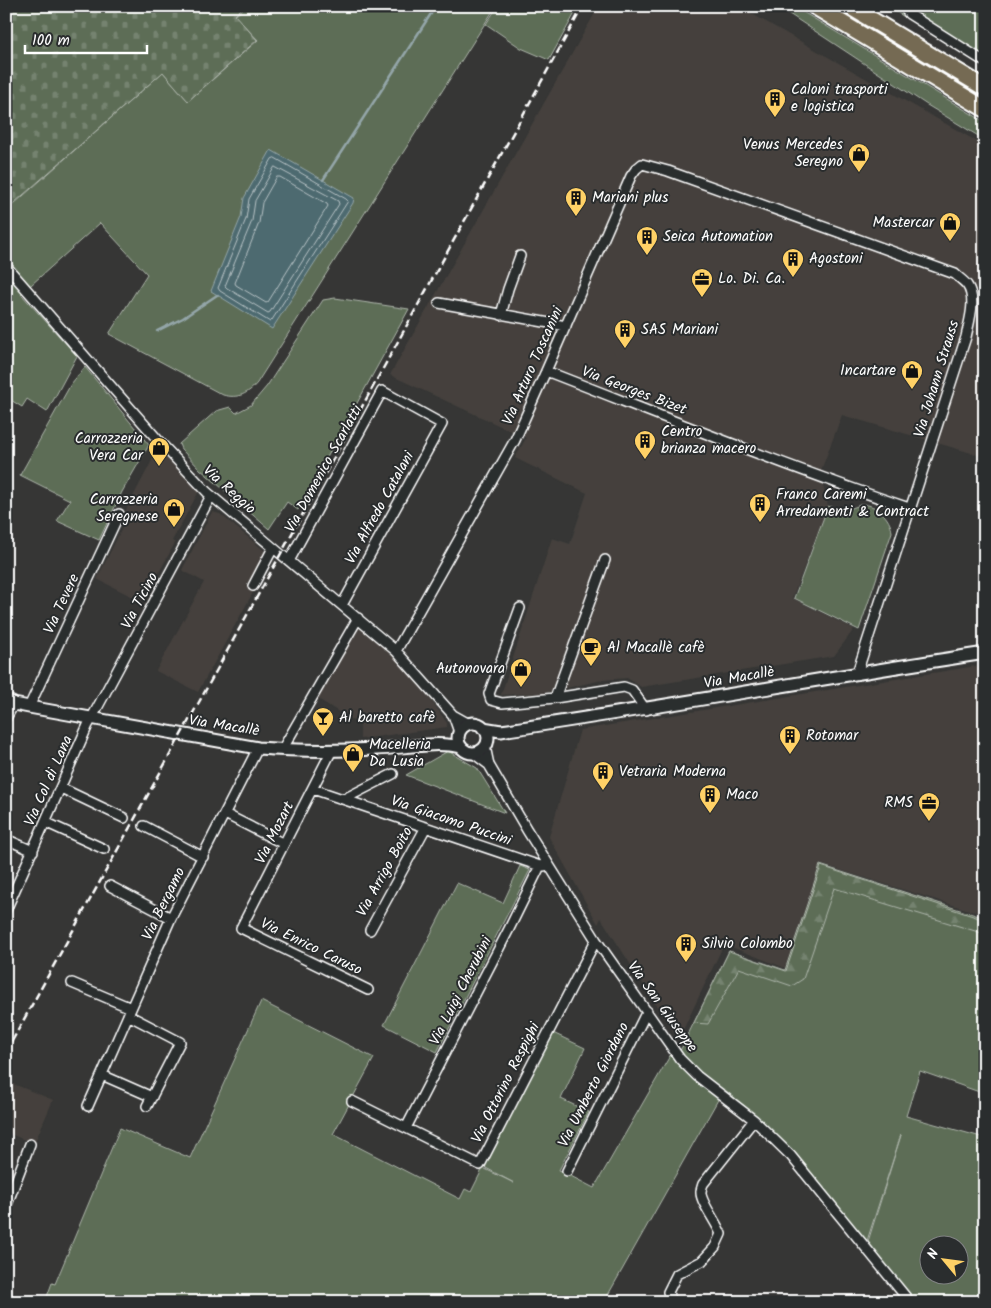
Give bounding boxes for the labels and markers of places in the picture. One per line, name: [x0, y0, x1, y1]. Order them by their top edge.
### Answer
place label: Caloni trasporti e logistica: [791, 78, 889, 119]
building icon: Caloni trasporti e logistica: [763, 87, 787, 118]
place label: Venus Mercedes Seregno: [743, 133, 844, 174]
shop icon: Venus Mercedes Seregno: [847, 142, 871, 173]
building icon: Mariani plus: [564, 186, 588, 217]
place label: Mariani plus: [592, 186, 669, 210]
place label: Mastercar: [873, 211, 935, 235]
shop icon: Mastercar: [938, 211, 962, 242]
building icon: Seica Automation: [635, 225, 659, 256]
place label: Seica Automation: [663, 225, 773, 249]
building icon: Agostoni: [781, 247, 805, 278]
place label: Agostoni: [809, 247, 864, 271]
office icon: Lo. Di. Ca.: [690, 267, 714, 298]
place label: Lo. Di. Ca.: [718, 267, 785, 291]
building icon: SAS Mariani: [613, 318, 637, 349]
place label: SAS Mariani: [641, 318, 720, 342]
place label: Incartare: [840, 359, 896, 383]
shop icon: Incartare: [900, 359, 924, 390]
place label: Centro brianza macero: [661, 420, 756, 461]
place label: Carrozzeria Vera Car: [75, 427, 144, 468]
building icon: Centro brianza macero: [633, 429, 657, 460]
shop icon: Carrozzeria Vera Car: [147, 436, 171, 467]
place label: Franco Caremi Arredamenti & Contract: [776, 483, 929, 524]
place label: Carrozzeria Seregnese: [90, 488, 158, 529]
building icon: Franco Caremi Arredamenti & Contract: [748, 492, 772, 523]
shop icon: Carrozzeria Seregnese: [162, 497, 186, 528]
cafe icon: Al Macallè cafè: [579, 636, 603, 667]
place label: Al Macallè cafè: [607, 636, 705, 660]
place label: Autonovara: [436, 657, 505, 681]
shop icon: Autonovara: [509, 657, 533, 688]
bar icon: Al baretto cafè: [311, 706, 335, 737]
place label: Al baretto cafè: [339, 706, 435, 730]
building icon: Rotomar: [778, 724, 802, 755]
place label: Rotomar: [806, 724, 859, 748]
place label: Macelleria Da Lusia: [369, 733, 431, 774]
shop icon: Macelleria Da Lusia: [341, 742, 365, 773]
building icon: Vetraria Moderna: [591, 760, 615, 791]
place label: Vetraria Moderna: [619, 760, 726, 784]
building icon: Maco: [698, 783, 722, 814]
place label: Maco: [726, 783, 759, 807]
place label: RMS: [884, 791, 913, 815]
office icon: RMS: [917, 791, 941, 822]
building icon: Silvio Colombo: [674, 932, 698, 963]
place label: Silvio Colombo: [702, 932, 793, 956]

